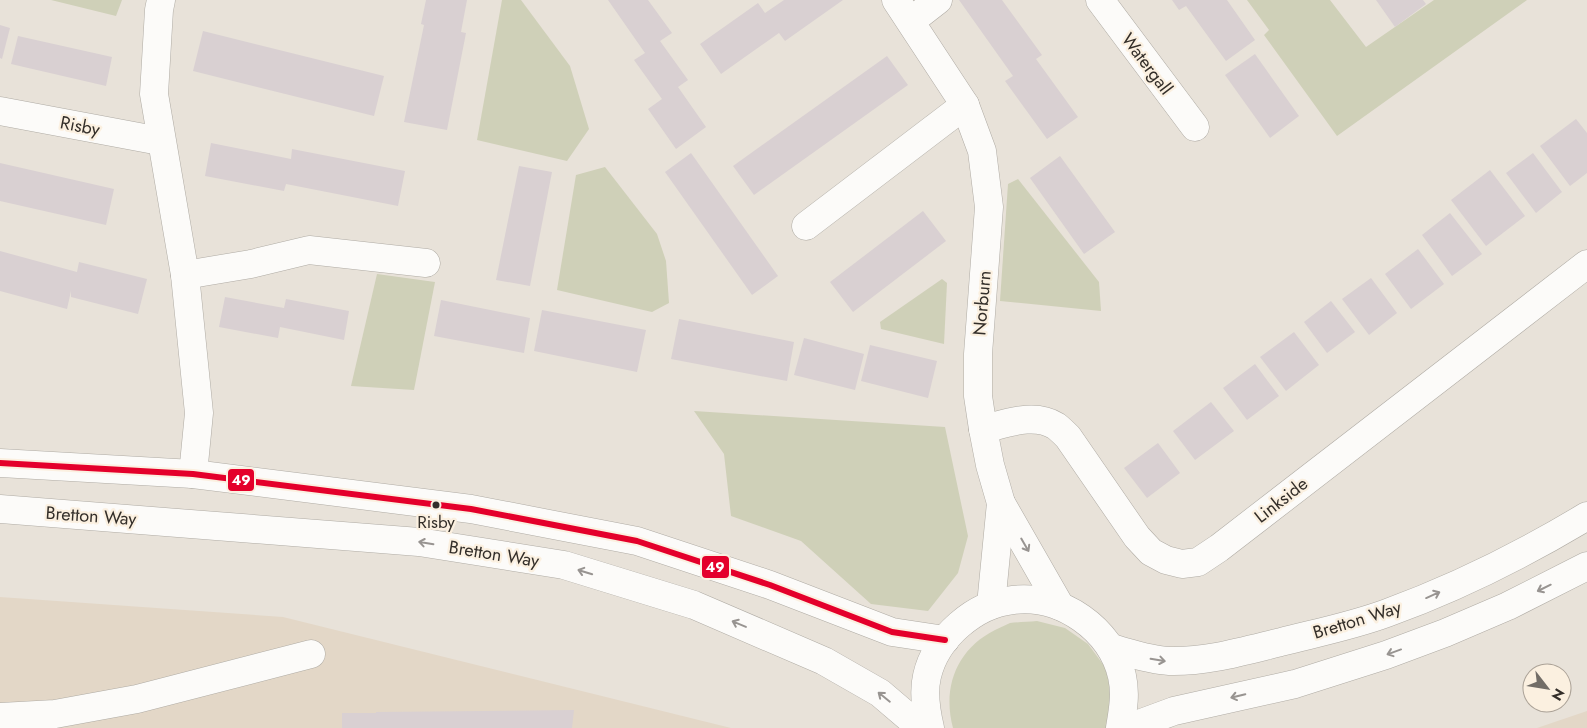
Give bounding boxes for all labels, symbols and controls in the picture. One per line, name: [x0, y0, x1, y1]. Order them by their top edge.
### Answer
street label: Watergall: [1115, 28, 1179, 100]
street label: Risby: [58, 109, 102, 143]
street label: Norburn: [966, 269, 998, 337]
line badge: 49: [227, 468, 255, 492]
text: 49: [231, 470, 251, 490]
street label: Linkside: [1249, 471, 1313, 529]
street label: Bretton Way: [45, 500, 137, 532]
marker: Risby: [431, 500, 441, 510]
place label: Risby: [417, 510, 455, 534]
street label: Bretton Way: [447, 534, 541, 574]
one-way arrow: [418, 537, 434, 547]
one-way arrow: [1021, 538, 1031, 552]
line badge: 49: [701, 555, 730, 579]
text: 49: [705, 557, 725, 577]
one-way arrow: [578, 566, 594, 576]
one-way arrow: [1537, 584, 1552, 594]
one-way arrow: [1425, 589, 1440, 599]
street label: Bretton Way: [1310, 594, 1404, 646]
one-way arrow: [732, 619, 747, 629]
one-way arrow: [1386, 647, 1402, 657]
one-way arrow: [1150, 655, 1166, 665]
north arrow: [1522, 663, 1572, 713]
text: N: [1547, 685, 1570, 705]
one-way arrow: [878, 691, 891, 702]
one-way arrow: [1231, 692, 1247, 701]

